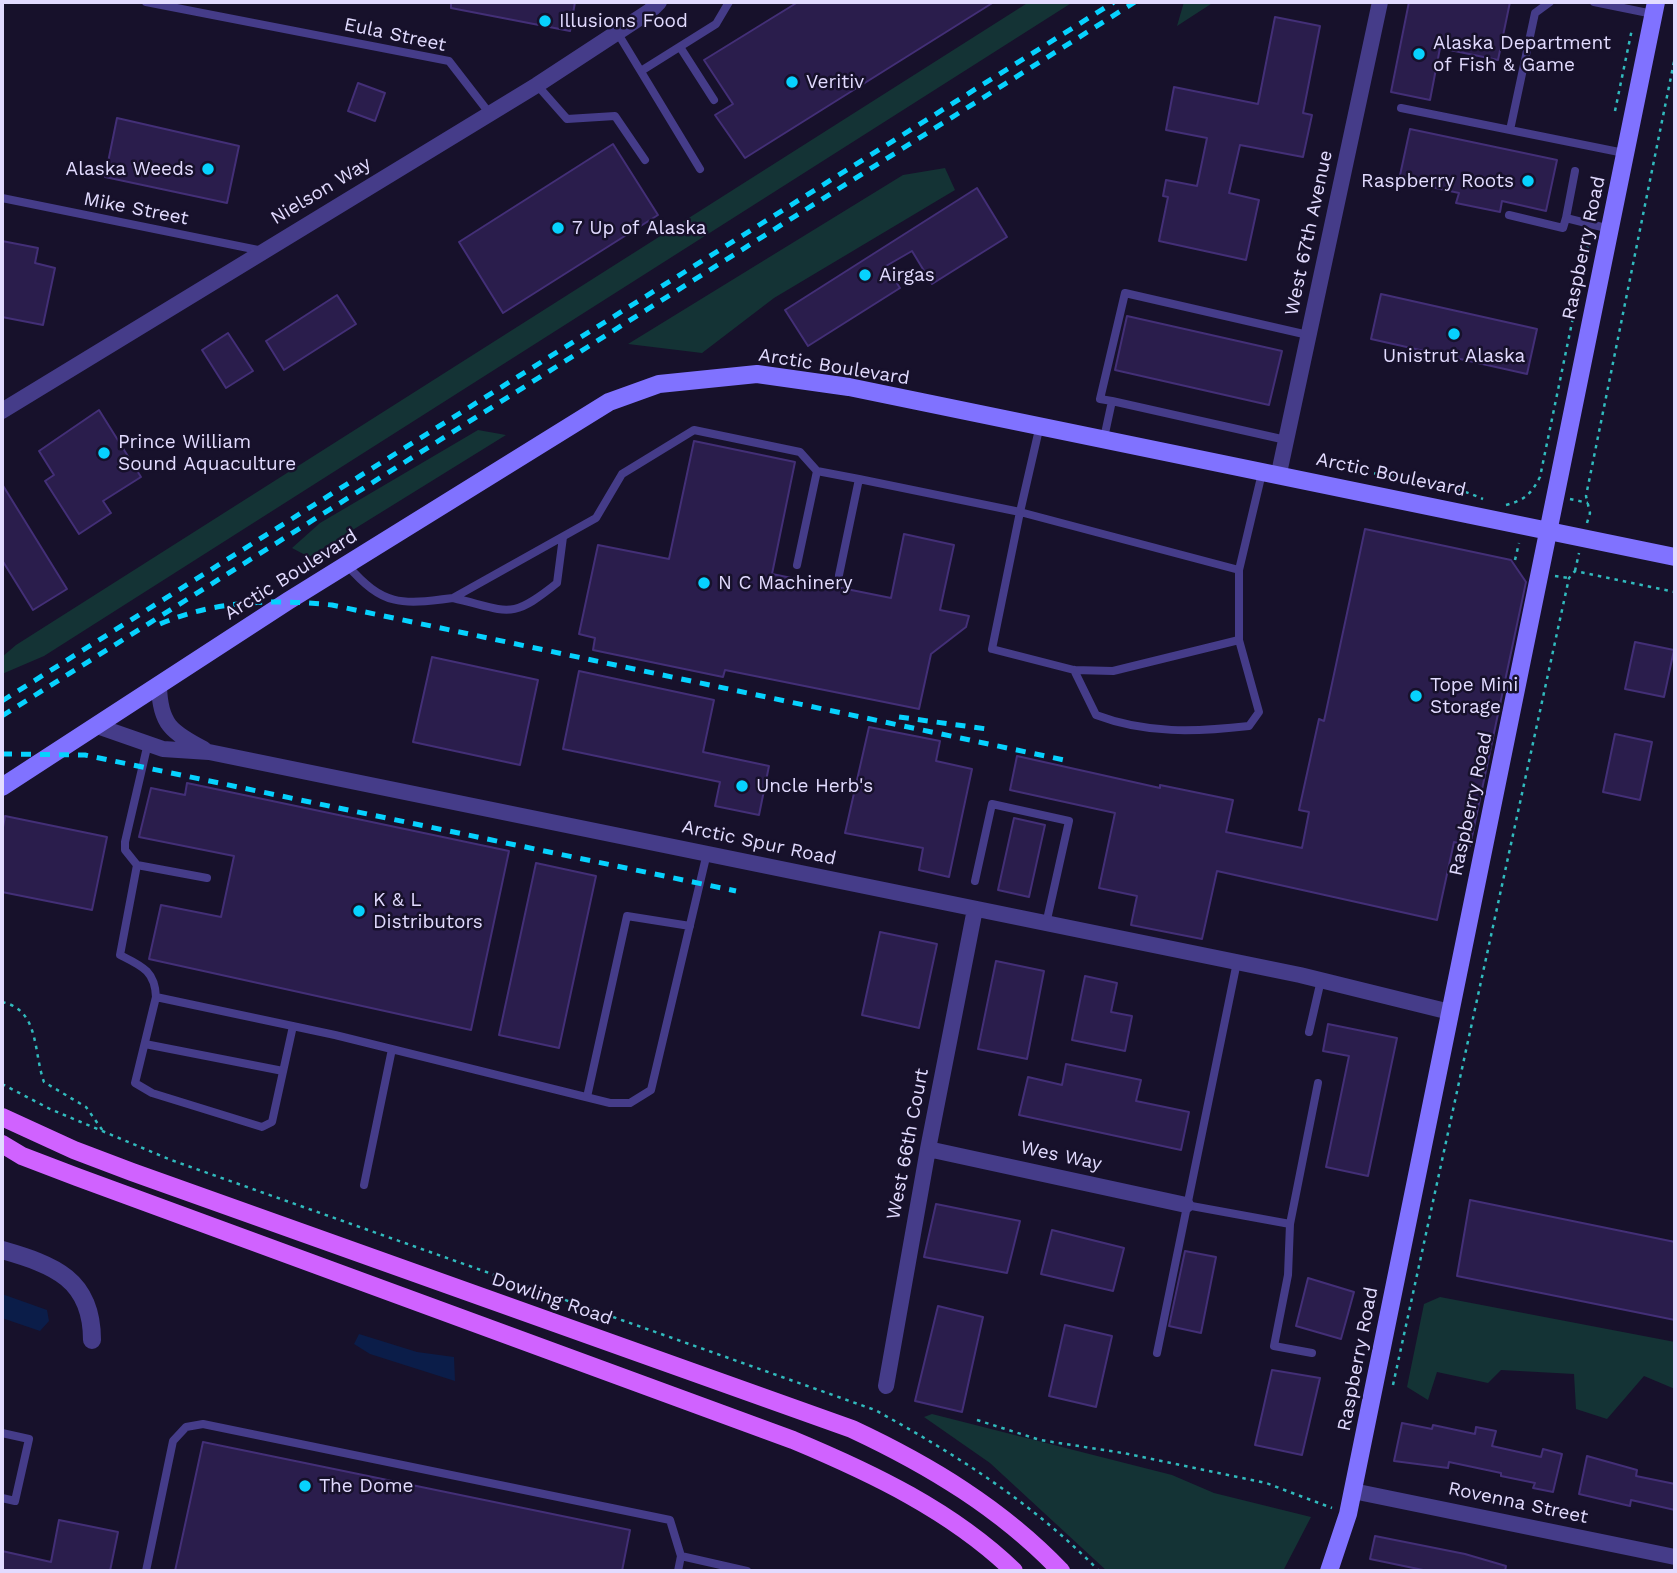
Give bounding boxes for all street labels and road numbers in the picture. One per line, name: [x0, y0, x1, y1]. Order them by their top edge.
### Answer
street label: Eula Street: [342, 13, 448, 57]
street label: West 67th Avenue: [1280, 148, 1338, 318]
street label: Nielson Way: [267, 152, 375, 230]
street label: Raspberry Road: [1558, 174, 1610, 322]
street label: Mike Street: [82, 188, 190, 230]
street label: Arctic Boulevard: [757, 344, 911, 390]
street label: Arctic Boulevard: [1314, 448, 1468, 502]
street label: Arctic Boulevard: [220, 525, 362, 625]
street label: Raspberry Road: [1445, 730, 1497, 878]
street label: Arctic Spur Road: [680, 816, 838, 870]
street label: West 66th Court: [882, 1066, 934, 1222]
street label: Wes Way: [1018, 1136, 1104, 1176]
street label: Dowling Road: [489, 1268, 615, 1330]
street label: Raspberry Road: [1333, 1285, 1383, 1433]
street label: Rovenna Street: [1446, 1477, 1590, 1529]

